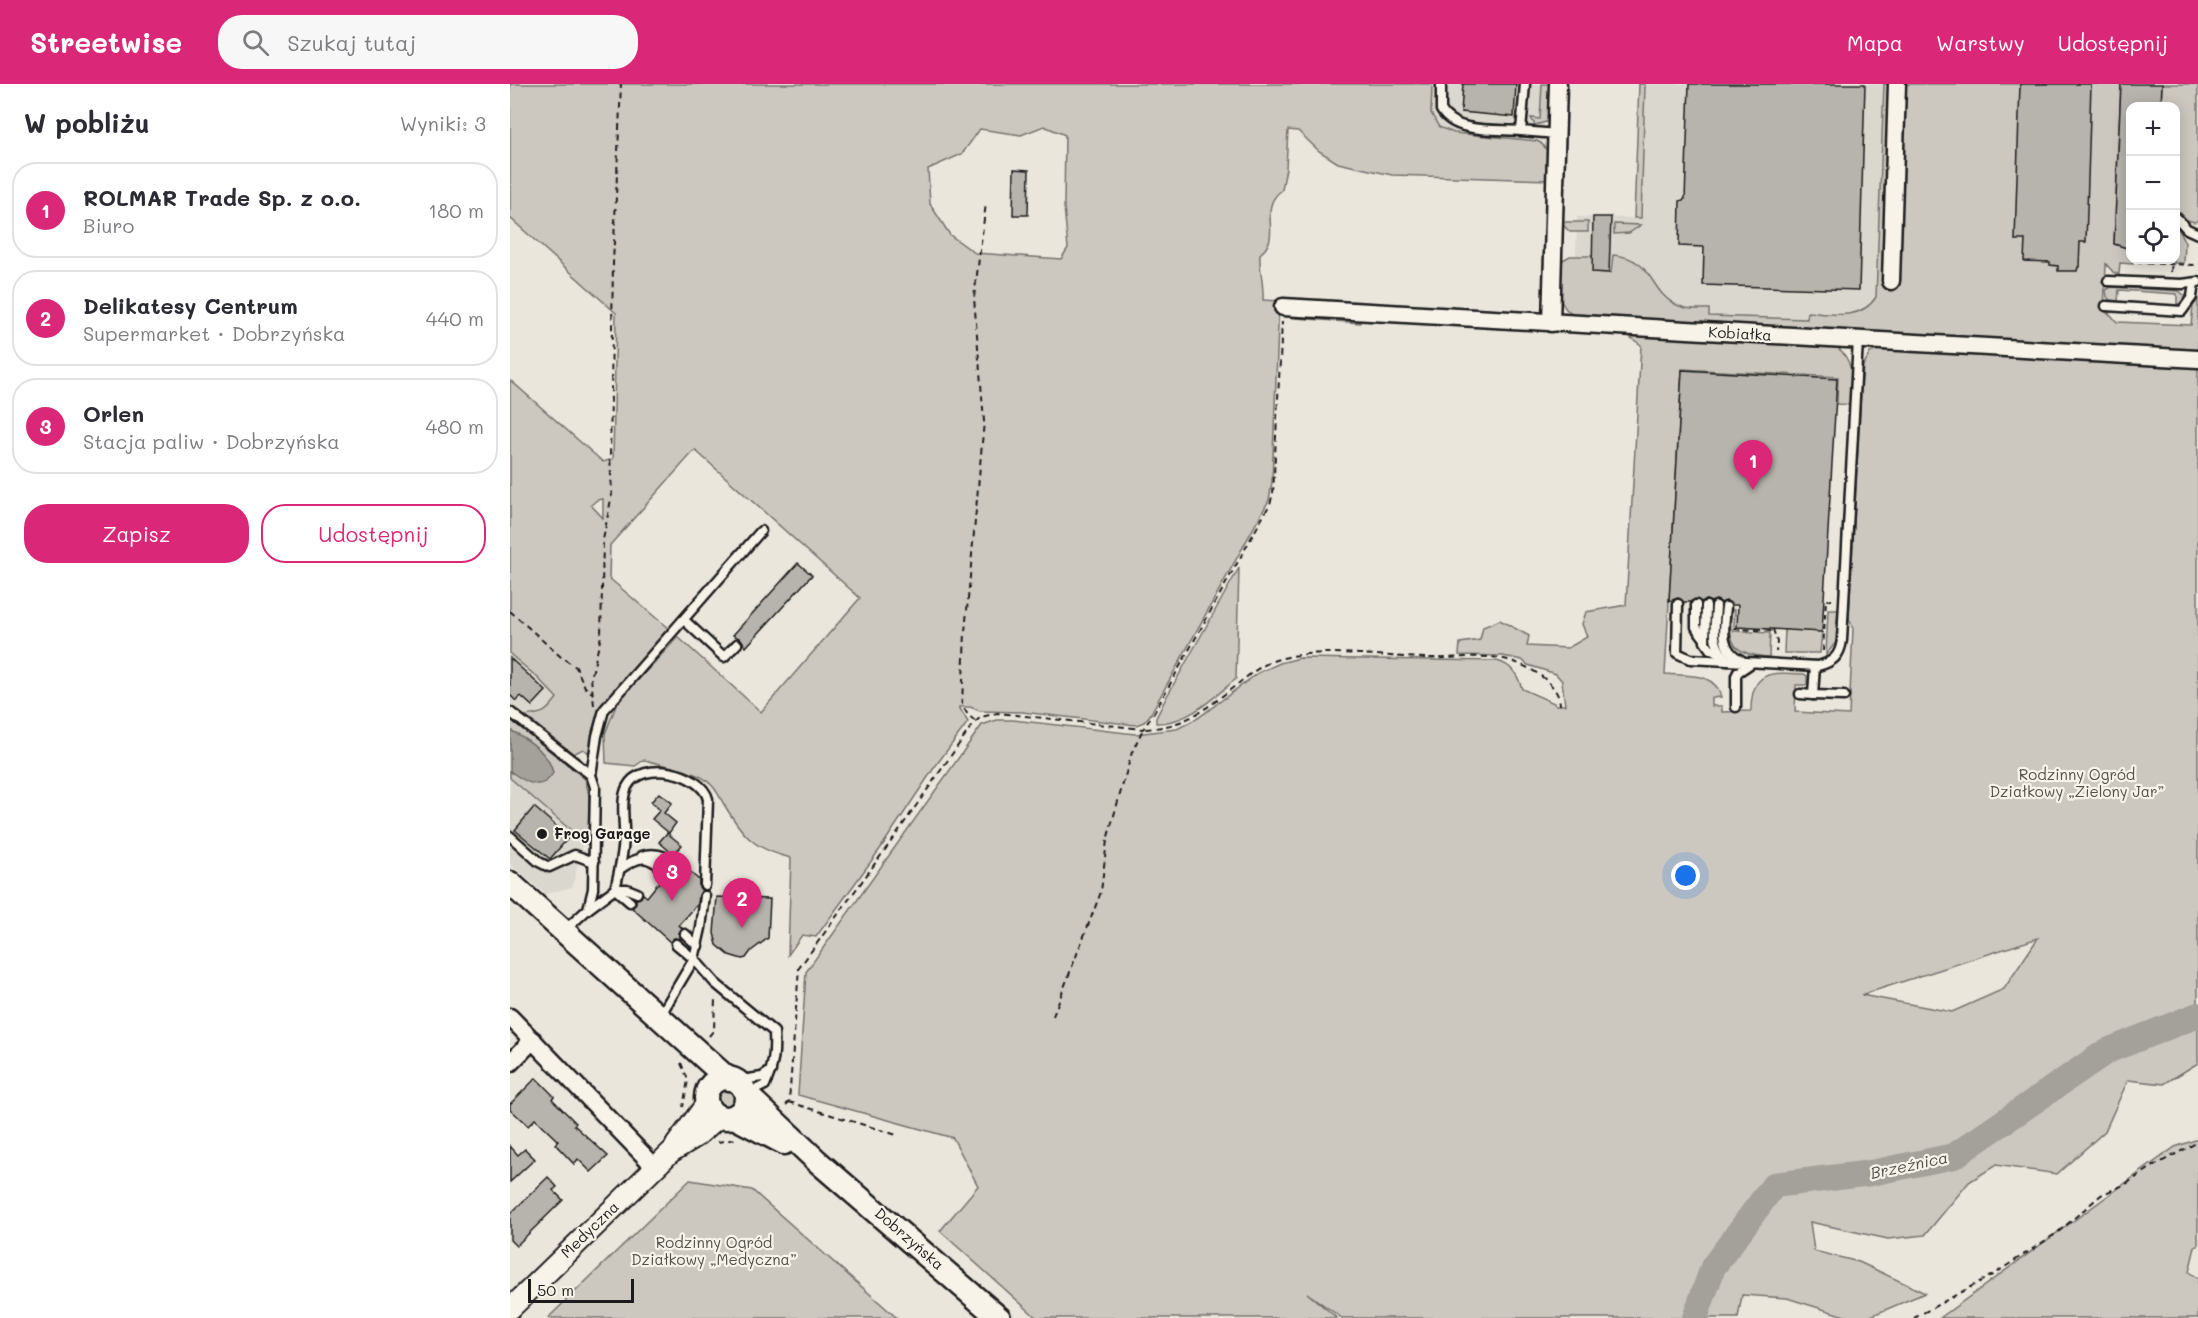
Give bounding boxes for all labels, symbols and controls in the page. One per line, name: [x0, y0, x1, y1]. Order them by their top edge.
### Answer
search box: [218, 15, 638, 69]
text: Streetwise: [30, 24, 182, 60]
icon: search: [239, 26, 272, 59]
text: Szukaj tutaj: [287, 28, 416, 57]
text: Mapa: [1847, 29, 1903, 56]
text: Warstwy: [1936, 29, 2025, 56]
text: Udostępnij: [2058, 29, 2168, 56]
map controls: [2126, 102, 2180, 264]
button: +: [2126, 102, 2180, 156]
text: W pobliżu: [24, 106, 150, 140]
text: Wyniki: 3: [400, 110, 486, 136]
button: −: [2126, 156, 2180, 210]
text: ROLMAR Trade Sp. z o.o.: [83, 183, 361, 212]
text: 1: [41, 197, 50, 223]
text: 180 m: [428, 197, 484, 223]
button: locate: [2126, 210, 2180, 264]
text: Biuro: [83, 212, 134, 238]
text: Delikatesy Centrum: [83, 291, 298, 320]
text: 2: [40, 305, 51, 331]
text: 440 m: [426, 305, 484, 331]
text: Supermarket · Dobrzyńska: [83, 320, 346, 346]
street label: Kobiałka: [1708, 321, 1772, 345]
text: Orlen: [83, 399, 144, 428]
text: 3: [40, 413, 52, 439]
text: 480 m: [425, 413, 484, 439]
text: Stacja paliw · Dobrzyńska: [83, 428, 340, 454]
pin: 1: [1734, 440, 1772, 490]
button: Zapisz: [24, 504, 249, 563]
button: Udostępnij: [261, 504, 486, 563]
park label: Rodzinny Ogród Działkowy „Zielony Jar”: [1990, 764, 2164, 801]
place label: Frog Garage: [554, 823, 651, 843]
marker: Frog Garage: [535, 827, 549, 841]
pin: 3: [652, 852, 692, 901]
your location: [1671, 861, 1700, 890]
pin: 2: [722, 878, 762, 928]
water label: Brzeźnica: [1868, 1146, 1950, 1183]
street label: Medyczna: [556, 1197, 623, 1262]
street label: Dobrzyńska: [871, 1203, 948, 1274]
park label: Rodzinny Ogród Działkowy „Medyczna”: [631, 1232, 797, 1269]
scale bar: [528, 1276, 634, 1304]
text: 50 m: [537, 1279, 574, 1300]

